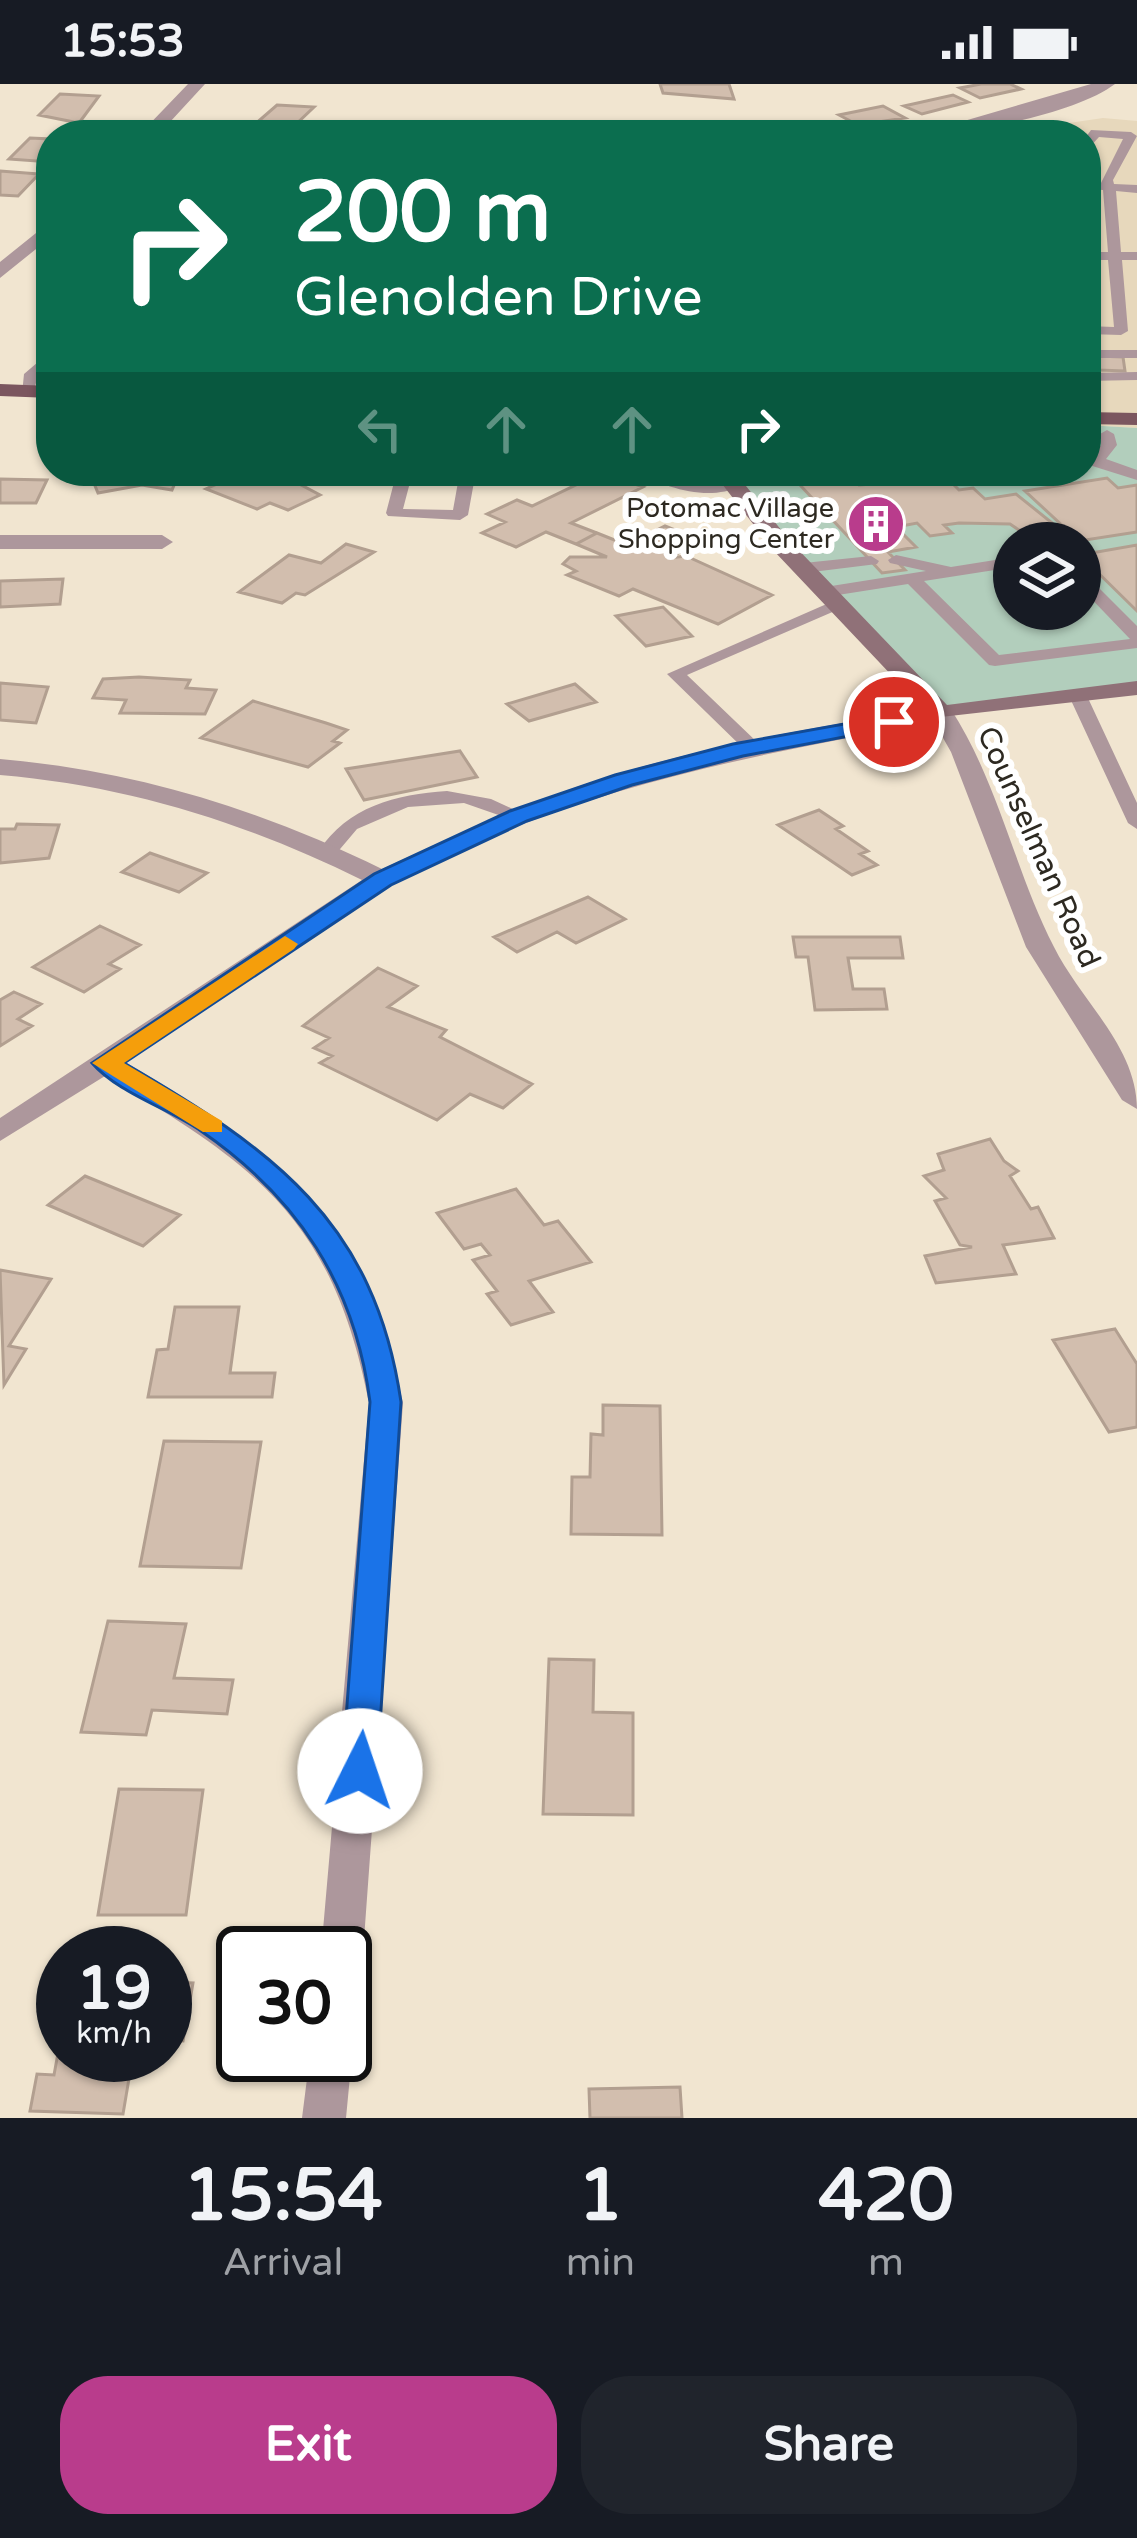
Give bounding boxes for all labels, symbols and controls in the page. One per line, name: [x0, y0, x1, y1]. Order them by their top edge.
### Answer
text: 15:53: [60, 15, 185, 69]
text: 200 m: [294, 163, 551, 264]
icon: right: [96, 168, 252, 324]
text: Glenolden Drive: [294, 265, 703, 330]
icon: left: [347, 396, 413, 462]
icon: ahead: [473, 396, 539, 462]
icon: ahead: [599, 396, 665, 462]
icon: right: [725, 396, 791, 462]
place label: Potomac Village Shopping Center: [618, 492, 835, 556]
building icon: Potomac Village Shopping Center: [845, 493, 907, 555]
map controls: [993, 522, 1101, 630]
button: layers: [993, 522, 1101, 630]
pin: [843, 671, 945, 773]
icon: arrive: [861, 689, 927, 755]
street label: Counselman Road: [969, 721, 1108, 973]
position arrow: [297, 1708, 423, 1834]
speed limit sign: 30: [216, 1926, 372, 2082]
text: 19: [76, 1953, 152, 2025]
text: km/h: [76, 2015, 152, 2052]
text: 15:54: [183, 2153, 383, 2240]
text: 1: [578, 2153, 623, 2240]
text: 420: [818, 2153, 954, 2240]
text: Arrival: [223, 2239, 343, 2286]
text: min: [566, 2239, 635, 2286]
text: m: [868, 2239, 904, 2286]
button: Exit: [60, 2376, 557, 2514]
button: Share: [581, 2376, 1077, 2514]

